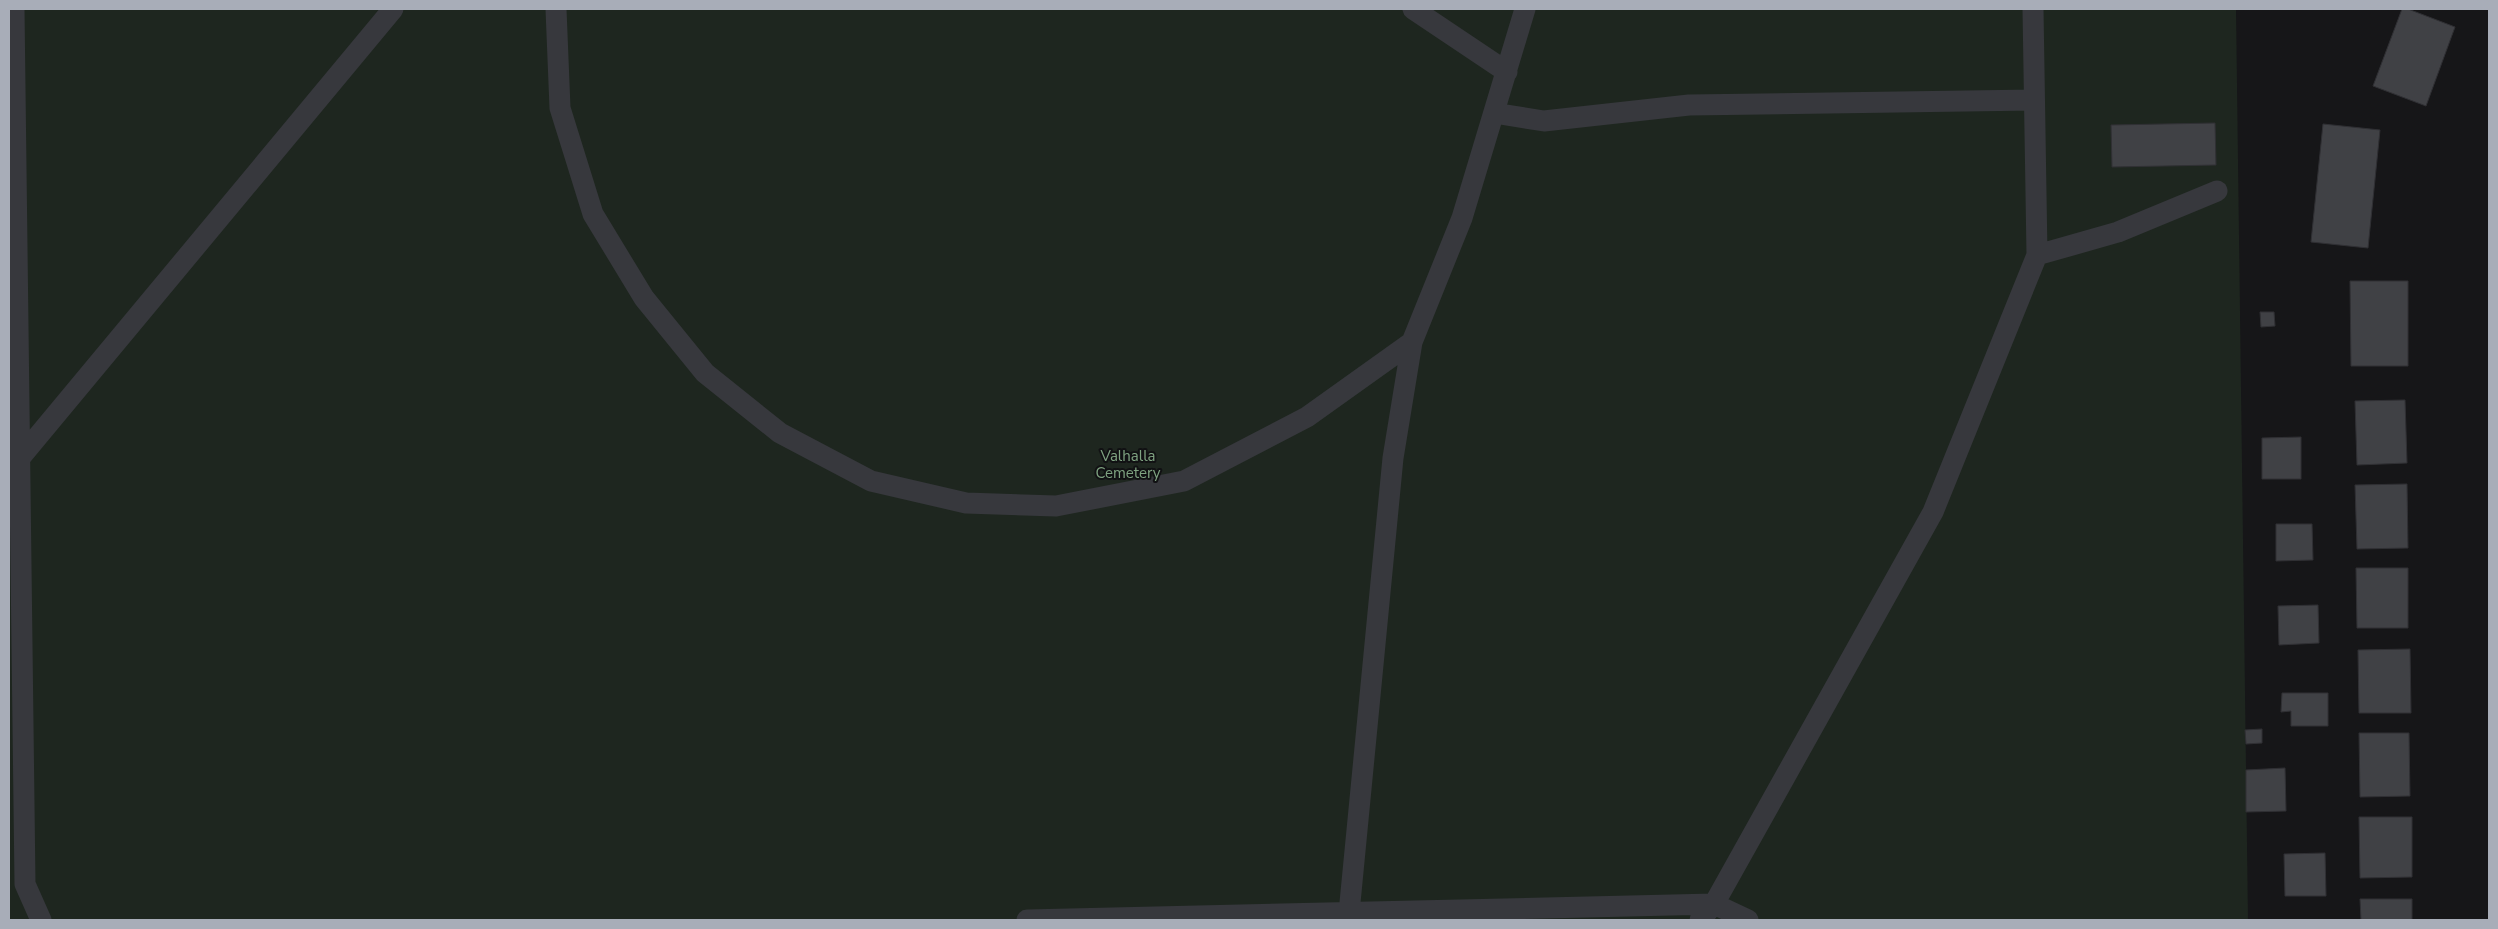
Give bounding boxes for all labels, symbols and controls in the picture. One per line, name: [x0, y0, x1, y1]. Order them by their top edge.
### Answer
park label: Valhalla Cemetery: [1095, 446, 1161, 483]

